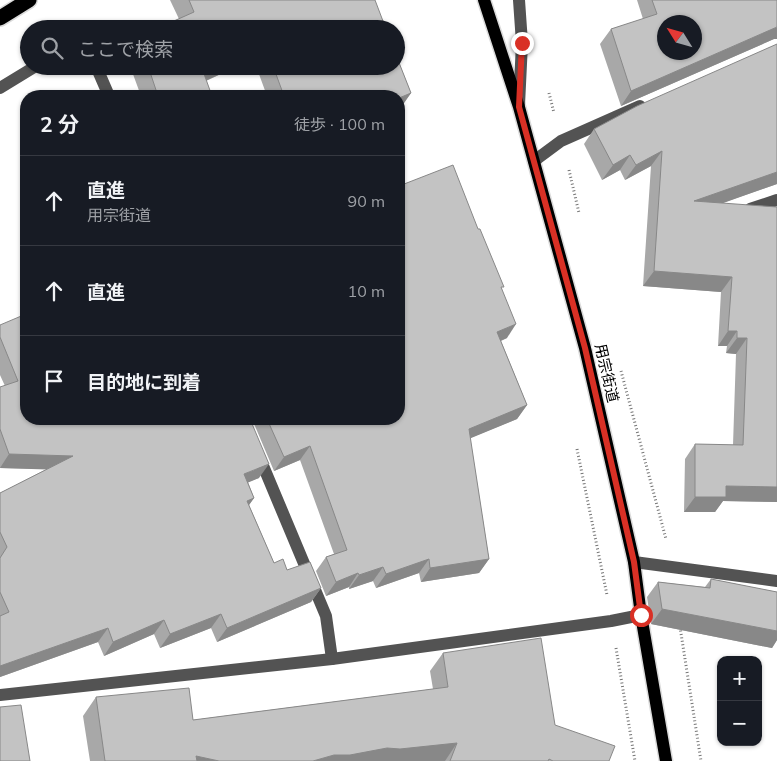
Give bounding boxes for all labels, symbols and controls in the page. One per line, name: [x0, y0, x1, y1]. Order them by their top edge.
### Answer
north arrow: [657, 15, 702, 60]
search box: [20, 20, 405, 75]
route end: [511, 32, 534, 55]
icon: search: [38, 34, 66, 62]
text: ここで検索: [78, 37, 173, 61]
text: 2 分: [40, 111, 79, 137]
text: 徒歩 · 100 m: [294, 114, 385, 134]
text: 直進: [87, 178, 125, 202]
icon: ahead: [40, 187, 68, 215]
text: 90 m: [348, 191, 385, 211]
text: 用宗街道: [87, 205, 151, 225]
icon: ahead: [40, 277, 68, 305]
text: 直進: [87, 280, 125, 304]
text: 10 m: [348, 281, 385, 301]
street label: 用宗街道: [591, 342, 623, 404]
icon: arrive: [40, 367, 68, 395]
text: 目的地に到着: [87, 370, 201, 394]
route start: [630, 604, 653, 627]
map controls: [717, 656, 762, 746]
button: +: [717, 656, 762, 701]
button: −: [717, 701, 762, 746]

